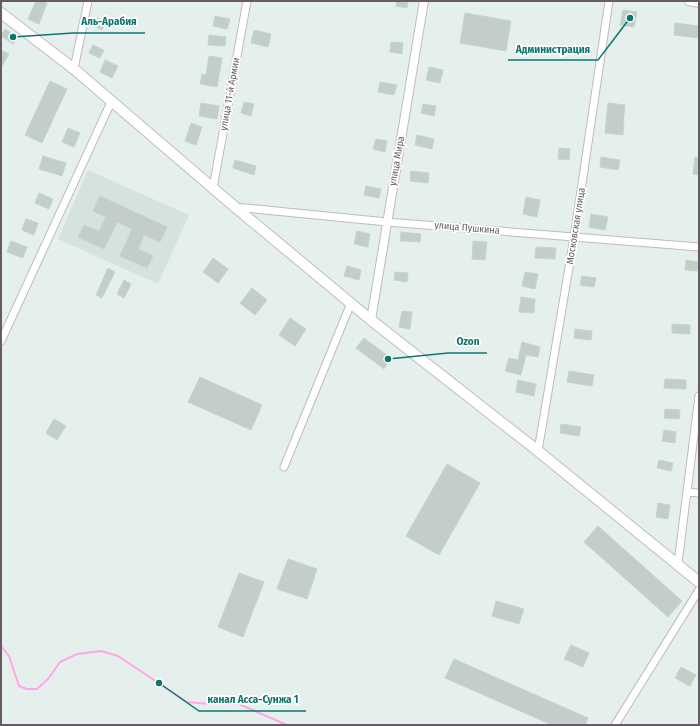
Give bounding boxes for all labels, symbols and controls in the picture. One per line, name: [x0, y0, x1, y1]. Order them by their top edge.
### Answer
callout: Аль-Арабия: [73, 10, 145, 33]
text: Аль-Арабия: [80, 15, 137, 28]
callout: Администрация: [508, 37, 598, 60]
text: Администрация: [515, 43, 590, 56]
street label: улица 11-й Армии: [218, 57, 242, 131]
street label: улица Мира: [387, 135, 407, 187]
street label: Московская улица: [564, 187, 588, 265]
street label: улица Пушкина: [434, 219, 500, 237]
callout: Ozon: [448, 330, 487, 353]
text: Ozon: [457, 335, 480, 348]
callout: канал Асса-Сунжа 1: [199, 688, 306, 711]
text: канал Асса-Сунжа 1: [208, 693, 298, 706]

